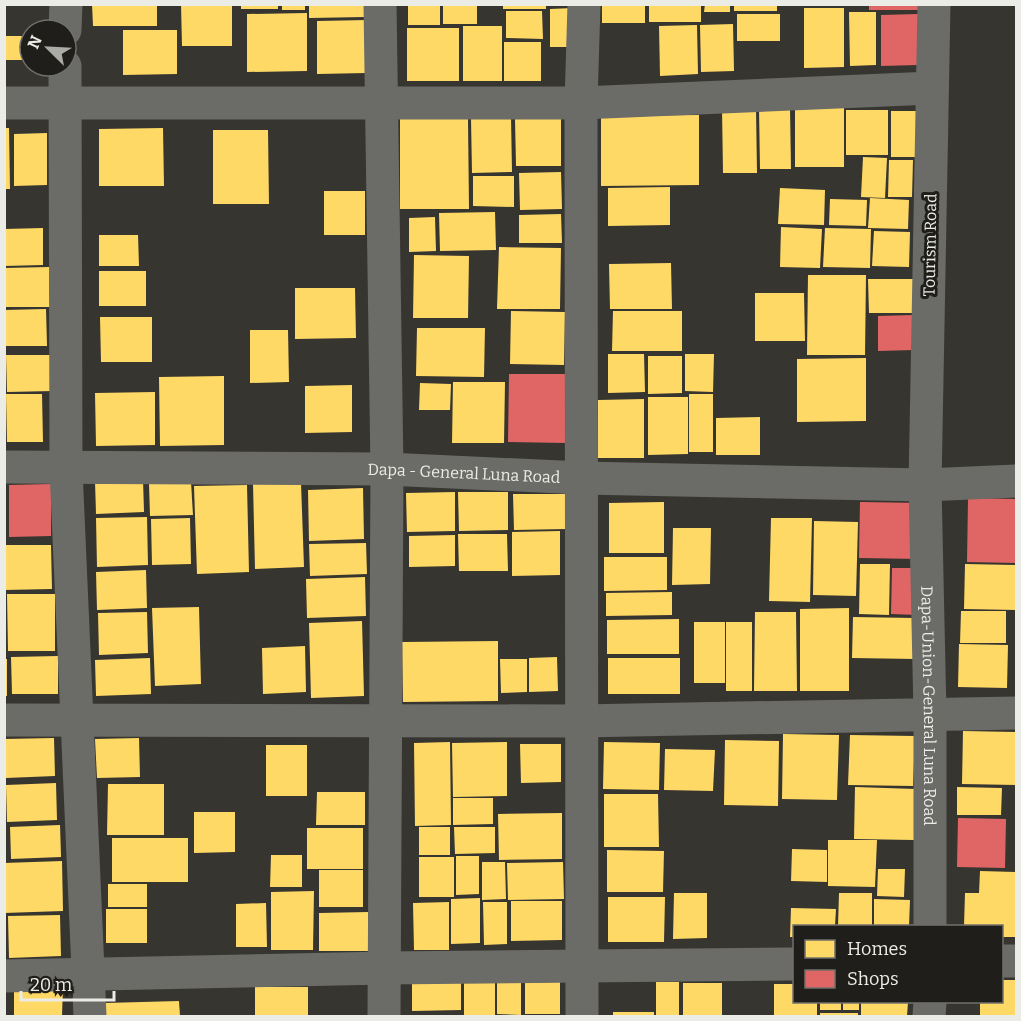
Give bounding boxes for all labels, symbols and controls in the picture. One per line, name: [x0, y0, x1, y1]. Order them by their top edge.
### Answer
north arrow: [18, 18, 78, 78]
text: N: [24, 33, 46, 52]
street label: Tourism Road: [920, 193, 940, 297]
street label: Dapa - General Luna Road: [368, 459, 561, 487]
street label: Dapa-Union-General Luna Road: [918, 585, 940, 826]
legend: [793, 925, 1003, 1003]
text: Homes: [847, 938, 907, 960]
scale bar: [21, 964, 114, 1002]
text: Shops: [847, 968, 899, 990]
text: 20 m: [30, 974, 72, 996]

